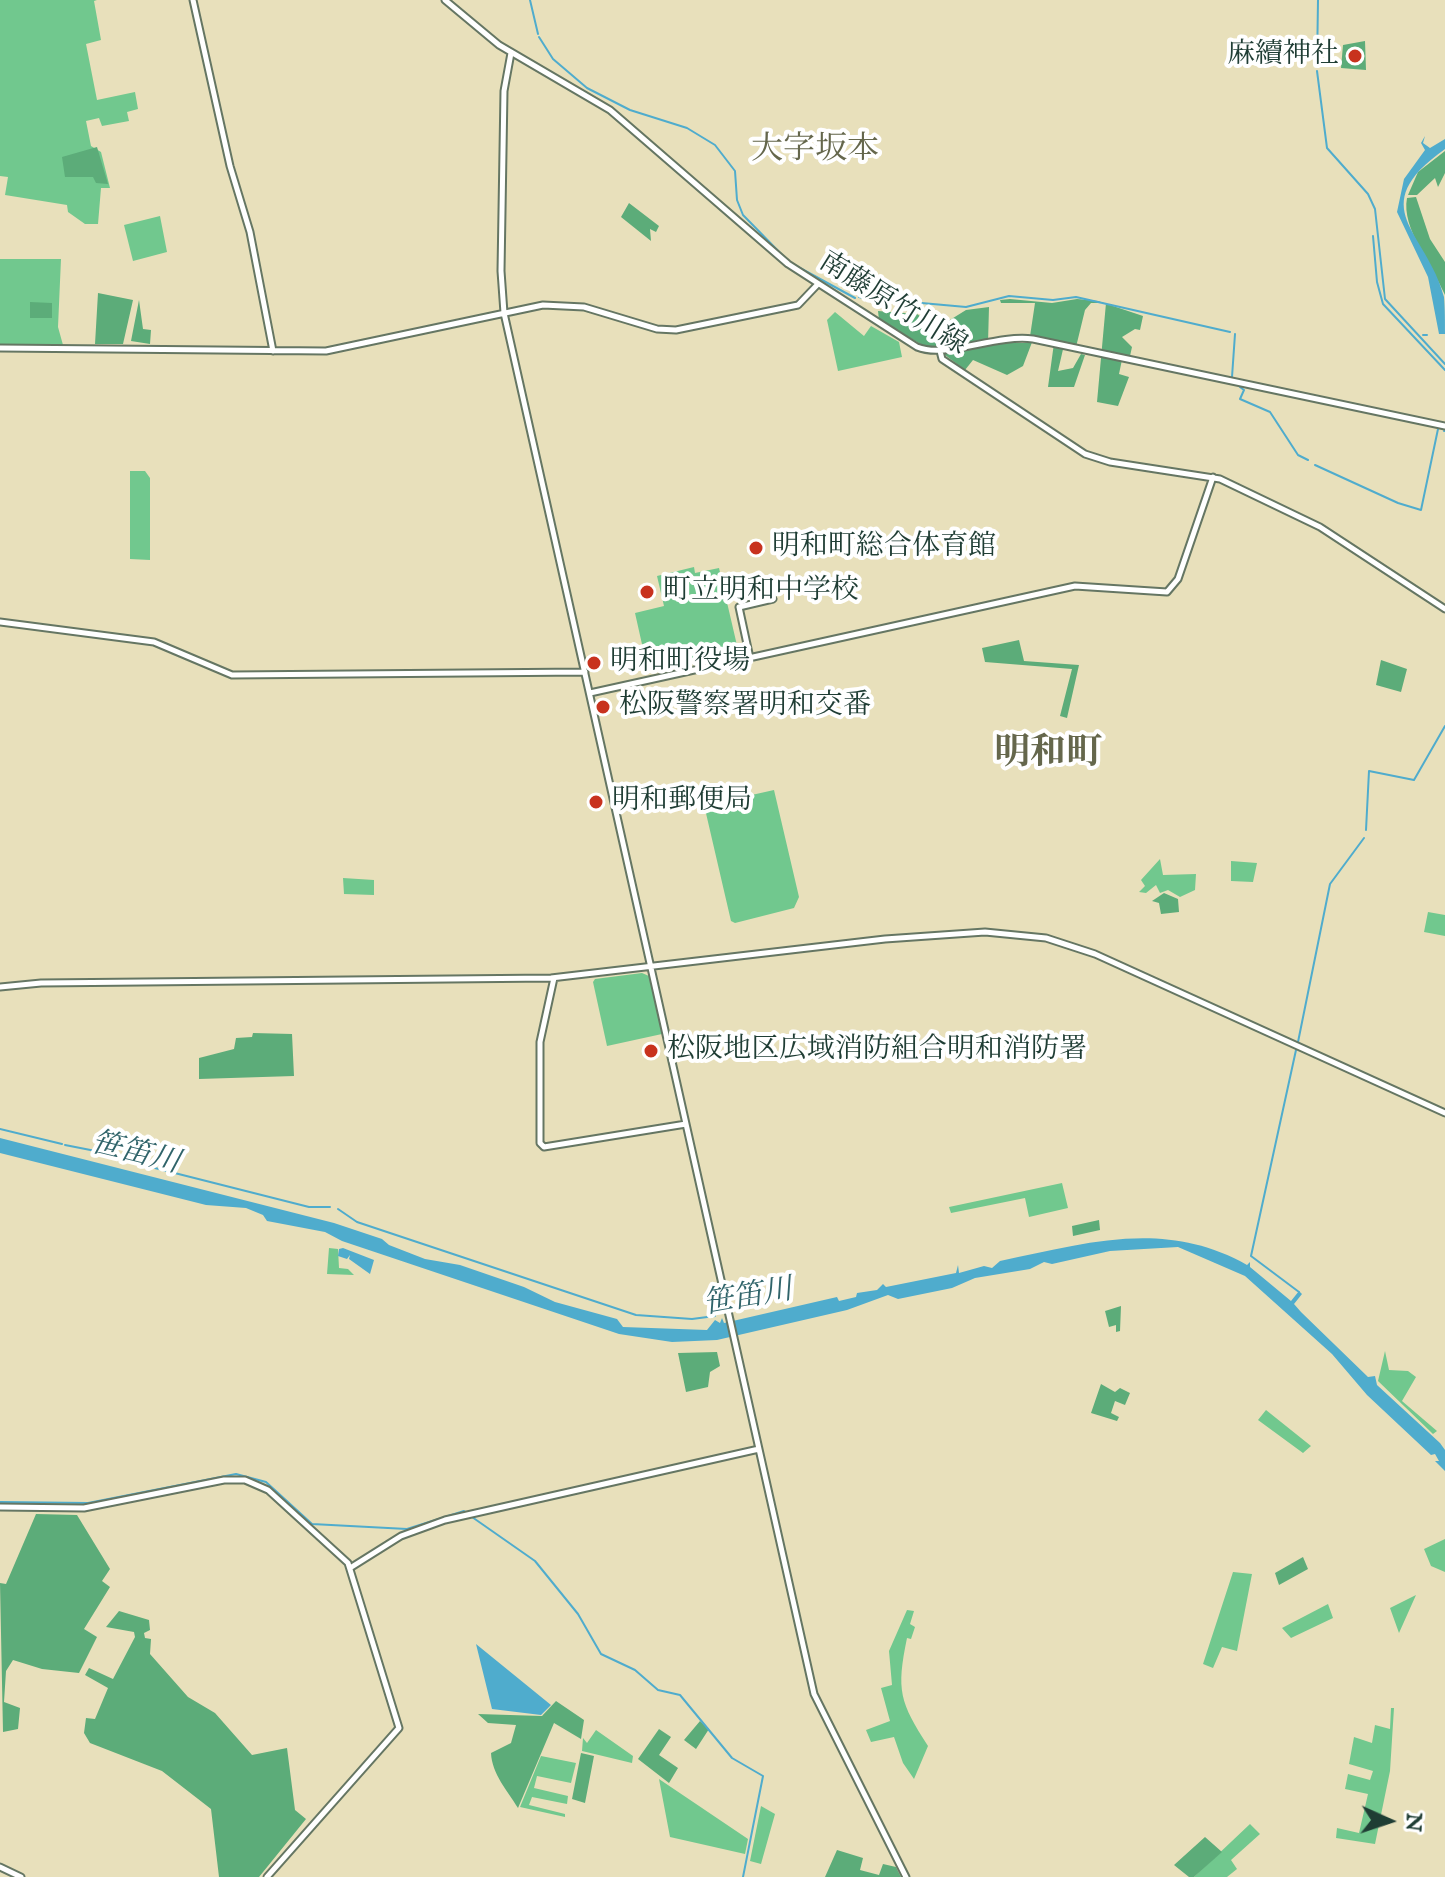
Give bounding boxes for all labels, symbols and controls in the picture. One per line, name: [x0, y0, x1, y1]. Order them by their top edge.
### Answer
place label: 麻續神社: [1227, 39, 1339, 73]
marker: 麻續神社: [1346, 47, 1364, 65]
district label: 大字坂本: [751, 132, 879, 170]
street label: 南藤原竹川線: [812, 246, 972, 364]
place label: 明和町総合体育館: [772, 531, 996, 565]
marker: 明和町総合体育館: [747, 539, 765, 557]
place label: 町立明和中学校: [663, 575, 859, 609]
marker: 町立明和中学校: [638, 583, 656, 601]
place label: 明和町役場: [610, 646, 750, 680]
marker: 明和町役場: [585, 654, 603, 672]
place label: 松阪警察署明和交番: [619, 690, 871, 724]
marker: 松阪警察署明和交番: [594, 698, 612, 716]
district label: 明和町: [994, 734, 1102, 778]
place label: 明和郵便局: [612, 785, 752, 819]
marker: 明和郵便局: [587, 793, 605, 811]
place label: 松阪地区広域消防組合明和消防署: [667, 1034, 1087, 1068]
marker: 松阪地区広域消防組合明和消防署: [642, 1042, 660, 1060]
water label: 笹笛川: [87, 1127, 183, 1183]
water label: 笹笛川: [701, 1273, 795, 1325]
north arrow: [1349, 1781, 1429, 1861]
text: N: [1398, 1812, 1427, 1832]

